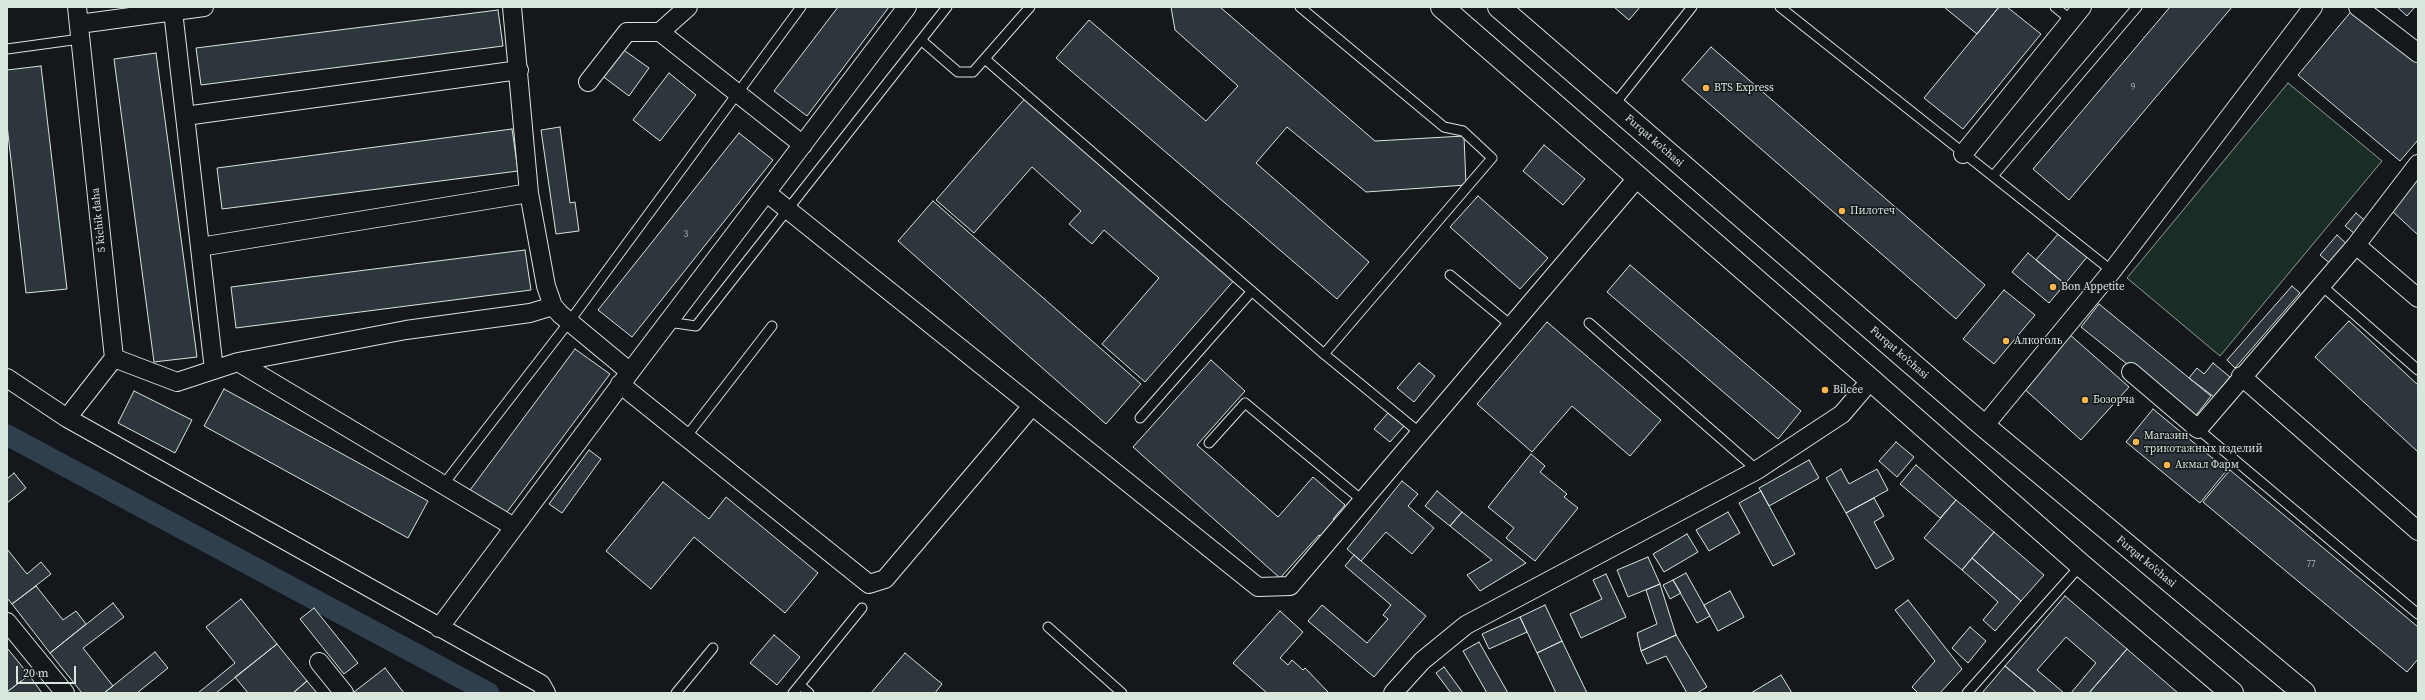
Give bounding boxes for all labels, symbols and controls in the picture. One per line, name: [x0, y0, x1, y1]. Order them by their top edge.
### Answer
place label: BTS Express: [1714, 81, 1774, 95]
marker: BTS Express: [1701, 83, 1711, 93]
house number: 9: [2131, 83, 2135, 93]
street label: Furqat ko'chasi: [1622, 112, 1686, 170]
street label: 5 kichik daha: [89, 187, 109, 253]
place label: Пилотеч: [1850, 204, 1895, 218]
marker: Пилотеч: [1837, 206, 1847, 216]
house number: 3: [684, 230, 688, 240]
place label: Bon Appetite: [2061, 280, 2125, 294]
marker: Bon Appetite: [2048, 282, 2058, 292]
street label: Furqat ko'chasi: [1867, 324, 1931, 382]
place label: Алкоголь: [2014, 334, 2062, 348]
marker: Алкоголь: [2001, 336, 2011, 346]
place label: Bilcee: [1833, 383, 1863, 397]
marker: Bilcee: [1820, 385, 1830, 395]
place label: Бозорча: [2093, 393, 2134, 407]
marker: Бозорча: [2080, 395, 2090, 405]
place label: Магазин трикотажных изделий: [2144, 429, 2263, 455]
marker: Магазин трикотажных изделий: [2131, 437, 2141, 447]
place label: Акмал Фарм: [2175, 458, 2239, 472]
marker: Акмал Фарм: [2162, 460, 2172, 470]
street label: Furqat ko'chasi: [2114, 533, 2178, 591]
house number: 77: [2307, 560, 2315, 570]
scale bar: [18, 658, 78, 684]
text: 20 m: [23, 665, 49, 681]

